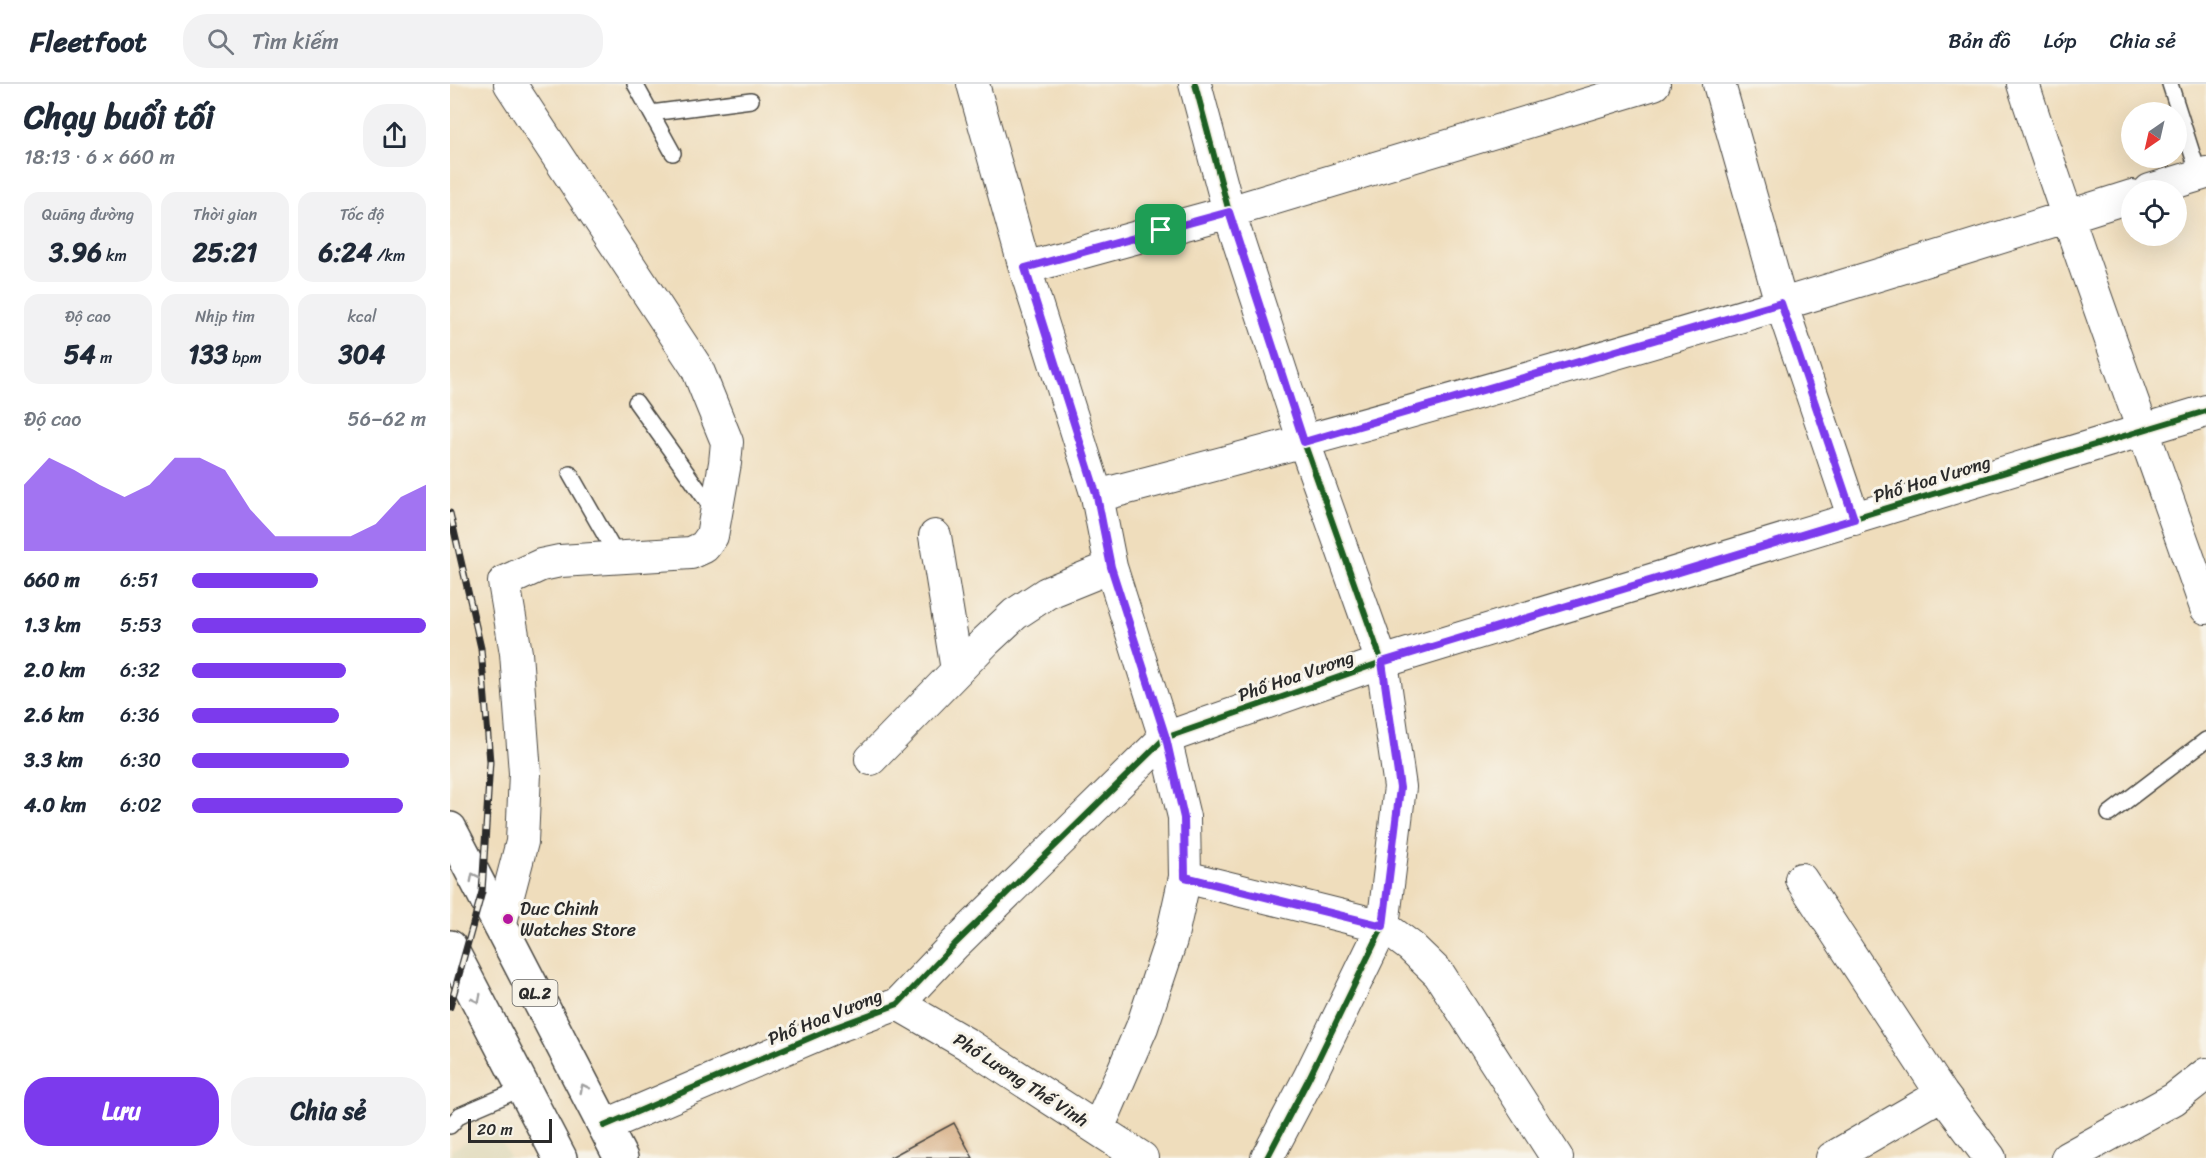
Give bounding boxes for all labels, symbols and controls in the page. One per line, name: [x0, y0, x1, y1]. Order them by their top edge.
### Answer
search box: [183, 14, 603, 68]
text: Fleetfoot: [30, 17, 147, 66]
text: Tìm kiếm: [252, 22, 339, 61]
text: Bản đồ: [1948, 22, 2010, 60]
text: Lớp: [2043, 22, 2077, 60]
text: Chia sẻ: [2110, 22, 2176, 60]
icon: search: [204, 25, 237, 58]
text: Chạy buổi tối: [24, 88, 214, 146]
north arrow: [2121, 102, 2187, 168]
map controls: [2121, 102, 2187, 246]
button: share: [363, 104, 426, 167]
text: 18:13 · 6 × 660 m: [24, 140, 175, 175]
button: locate: [2121, 180, 2187, 246]
text: Quãng đường: [42, 200, 134, 229]
text: Thời gian: [193, 200, 257, 229]
text: Tốc độ: [340, 200, 384, 229]
pin: [1135, 204, 1186, 255]
icon: arrive: [1144, 213, 1177, 246]
text: 3.96: [49, 229, 102, 275]
text: 25:21: [193, 229, 257, 275]
text: 6:24: [319, 229, 372, 275]
text: km: [102, 241, 127, 270]
text: /km: [372, 241, 405, 270]
text: Độ cao: [65, 302, 111, 331]
text: Nhịp tim: [195, 302, 255, 331]
text: kcal: [347, 302, 377, 331]
text: 54: [64, 331, 96, 377]
text: 133: [188, 331, 228, 377]
text: 304: [339, 331, 385, 377]
text: m: [96, 343, 112, 372]
text: bpm: [228, 343, 262, 372]
text: Độ cao: [24, 402, 82, 437]
text: 56–62 m: [348, 402, 426, 437]
street label: Phố Hoa Vương: [1869, 446, 1995, 512]
text: 660 m: [24, 563, 80, 598]
text: 6:51: [120, 563, 158, 598]
text: 1.3 km: [24, 608, 81, 643]
text: 5:53: [120, 608, 161, 643]
street label: Phố Hoa Vương: [1234, 641, 1358, 711]
text: 2.0 km: [24, 653, 85, 688]
text: 6:32: [120, 653, 160, 688]
text: 2.6 km: [24, 698, 84, 733]
text: 6:36: [120, 698, 160, 733]
text: 3.3 km: [24, 743, 83, 778]
text: 6:30: [120, 743, 161, 778]
text: 4.0 km: [24, 788, 86, 823]
text: 6:02: [120, 788, 162, 823]
one-way arrow: [470, 873, 482, 884]
place label: Duc Chinh Watches Store: [520, 893, 636, 946]
marker: Duc Chinh Watches Store: [501, 912, 515, 926]
street label: Phố Hoa Vương: [763, 979, 887, 1055]
road number: QL.2: [512, 980, 557, 1006]
one-way arrow: [470, 992, 481, 1003]
street label: Phố Lương Thế Vinh: [947, 1024, 1095, 1136]
button: Lưu: [24, 1077, 219, 1146]
button: Chia sẻ: [231, 1077, 426, 1146]
one-way arrow: [580, 1083, 591, 1094]
text: 20 m: [477, 1115, 513, 1144]
scale bar: [468, 1116, 552, 1144]

